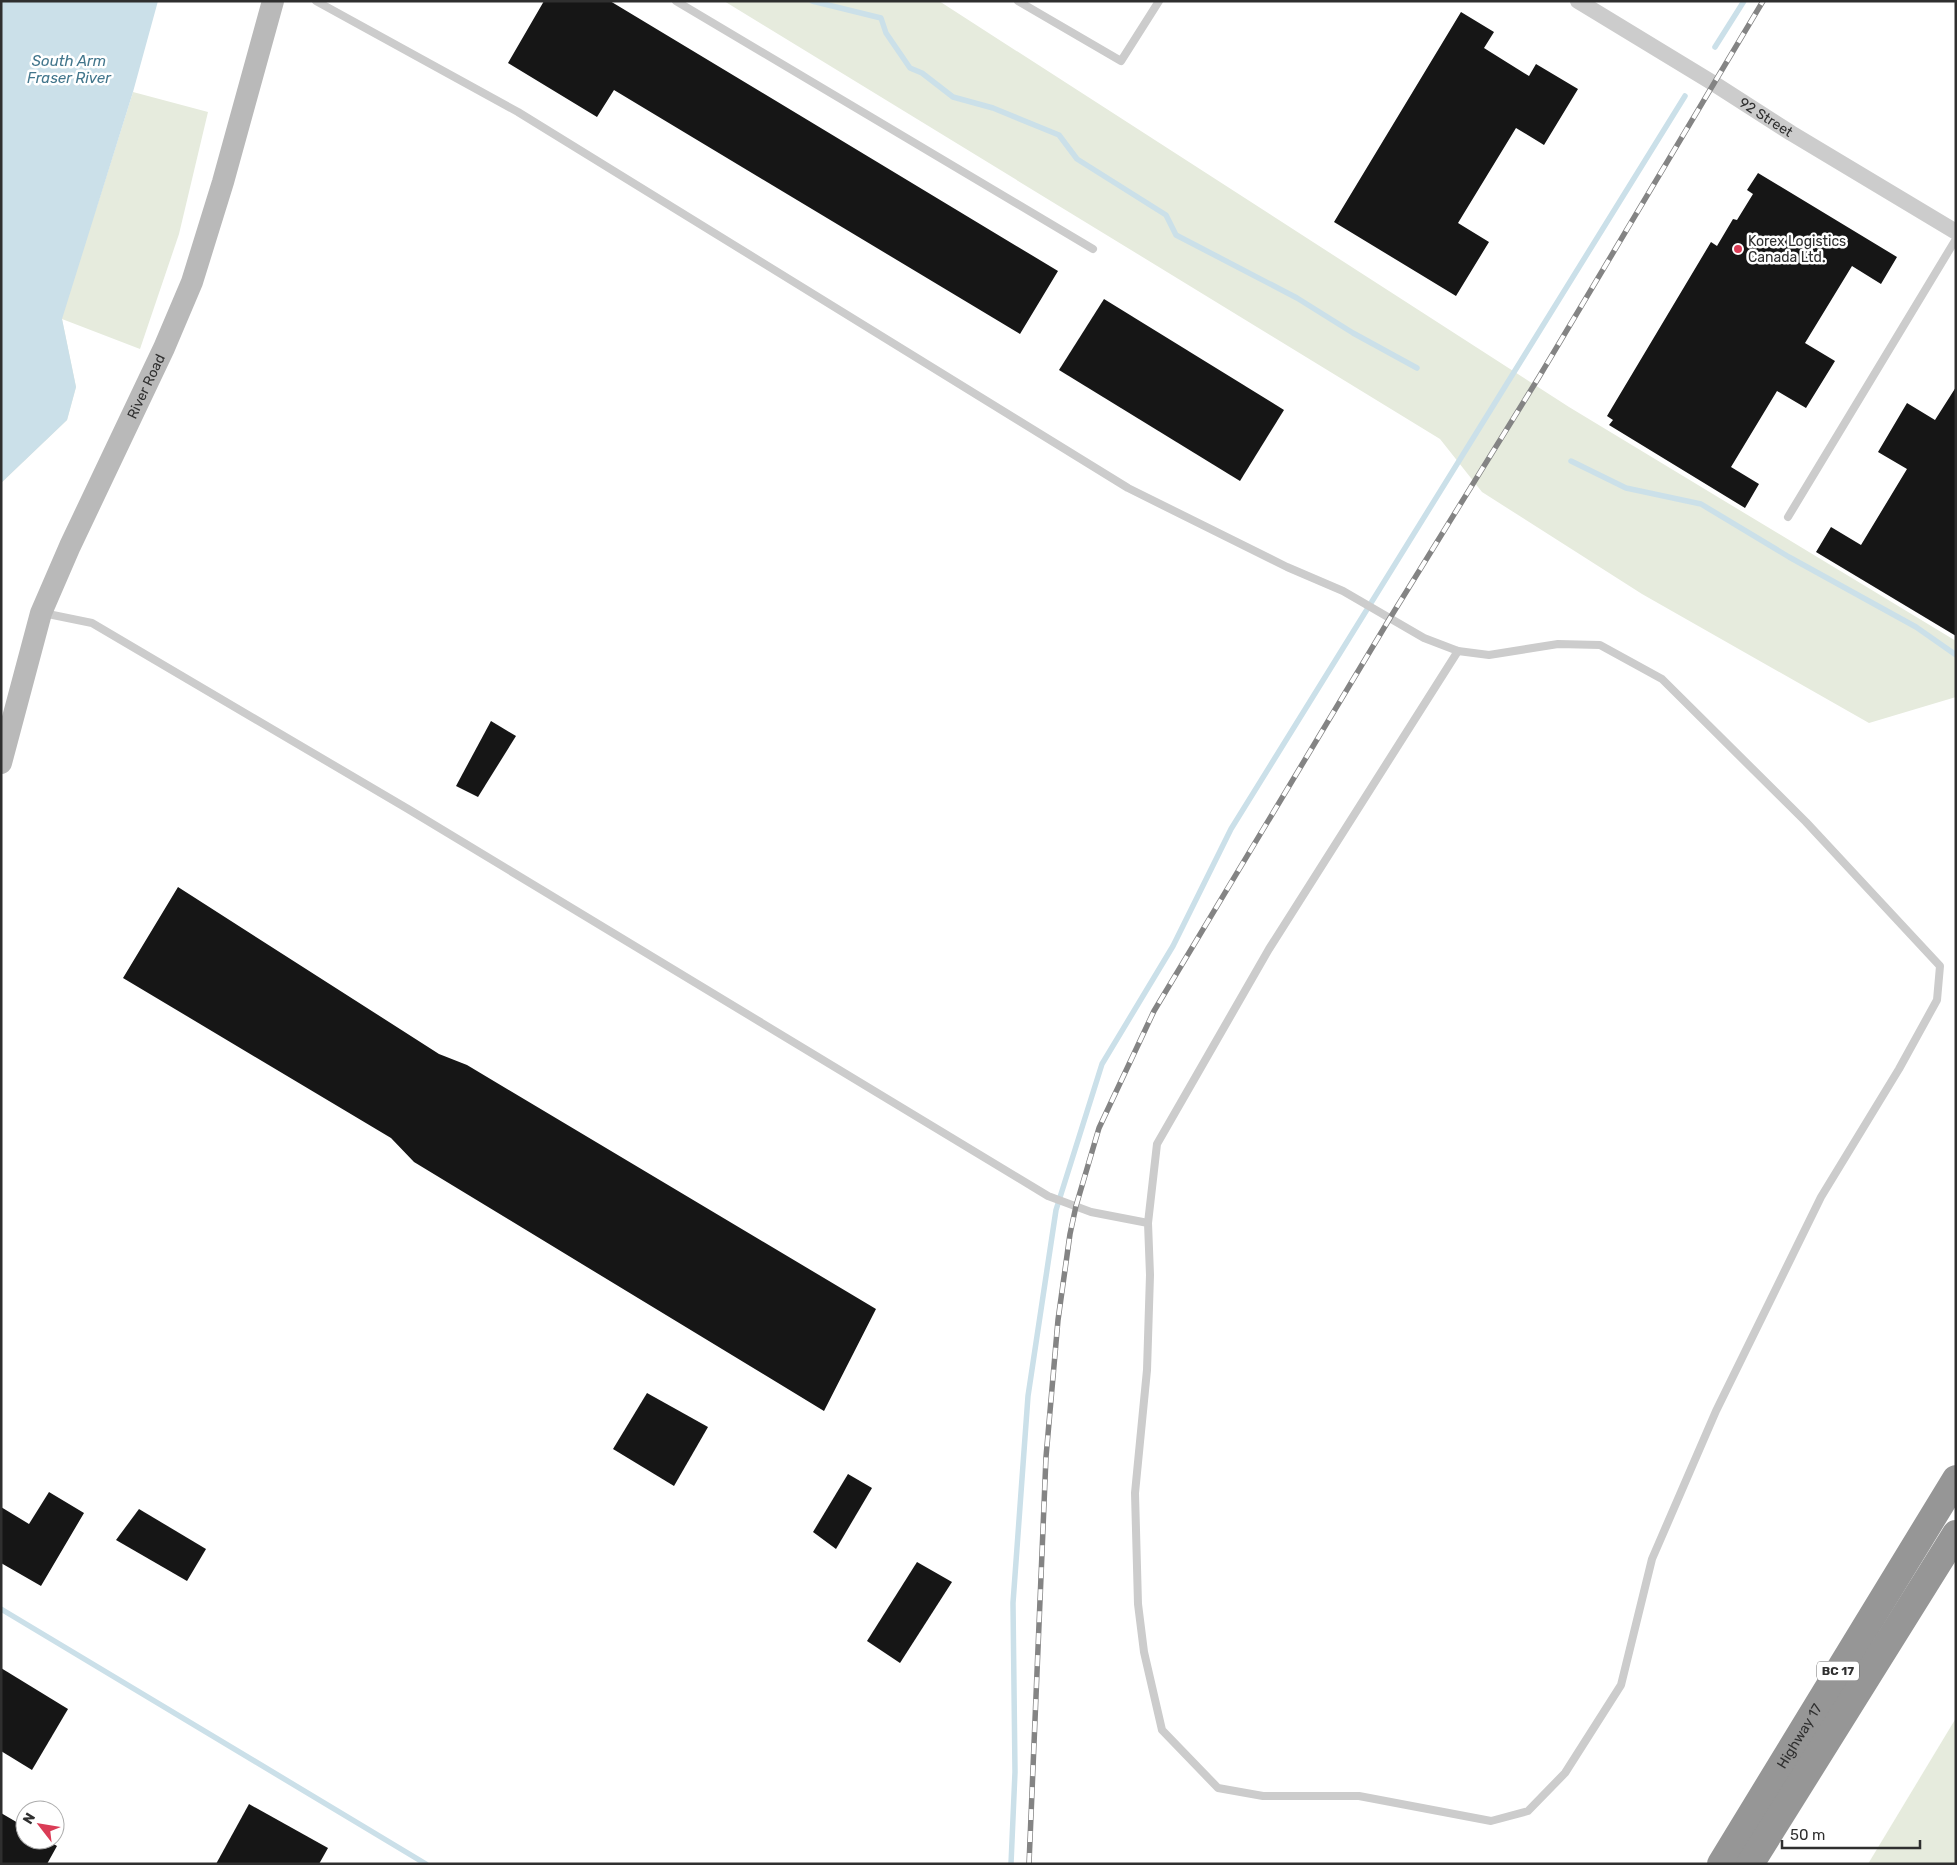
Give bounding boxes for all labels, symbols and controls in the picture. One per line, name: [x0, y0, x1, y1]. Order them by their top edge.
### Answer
water label: South Arm Fraser River: [27, 52, 112, 87]
street label: 92 Street: [1736, 94, 1796, 141]
place label: Korex Logistics Canada Ltd.: [1748, 233, 1846, 266]
marker: Korex Logistics Canada Ltd.: [1732, 243, 1744, 255]
street label: River Road: [124, 351, 169, 422]
road number: BC 17: [1817, 1662, 1859, 1680]
street label: Highway 17: [1773, 1701, 1826, 1772]
north arrow: [15, 1800, 65, 1850]
text: N: [19, 1810, 39, 1827]
scale bar: [1782, 1818, 1920, 1850]
text: 50 m: [1790, 1826, 1825, 1844]

